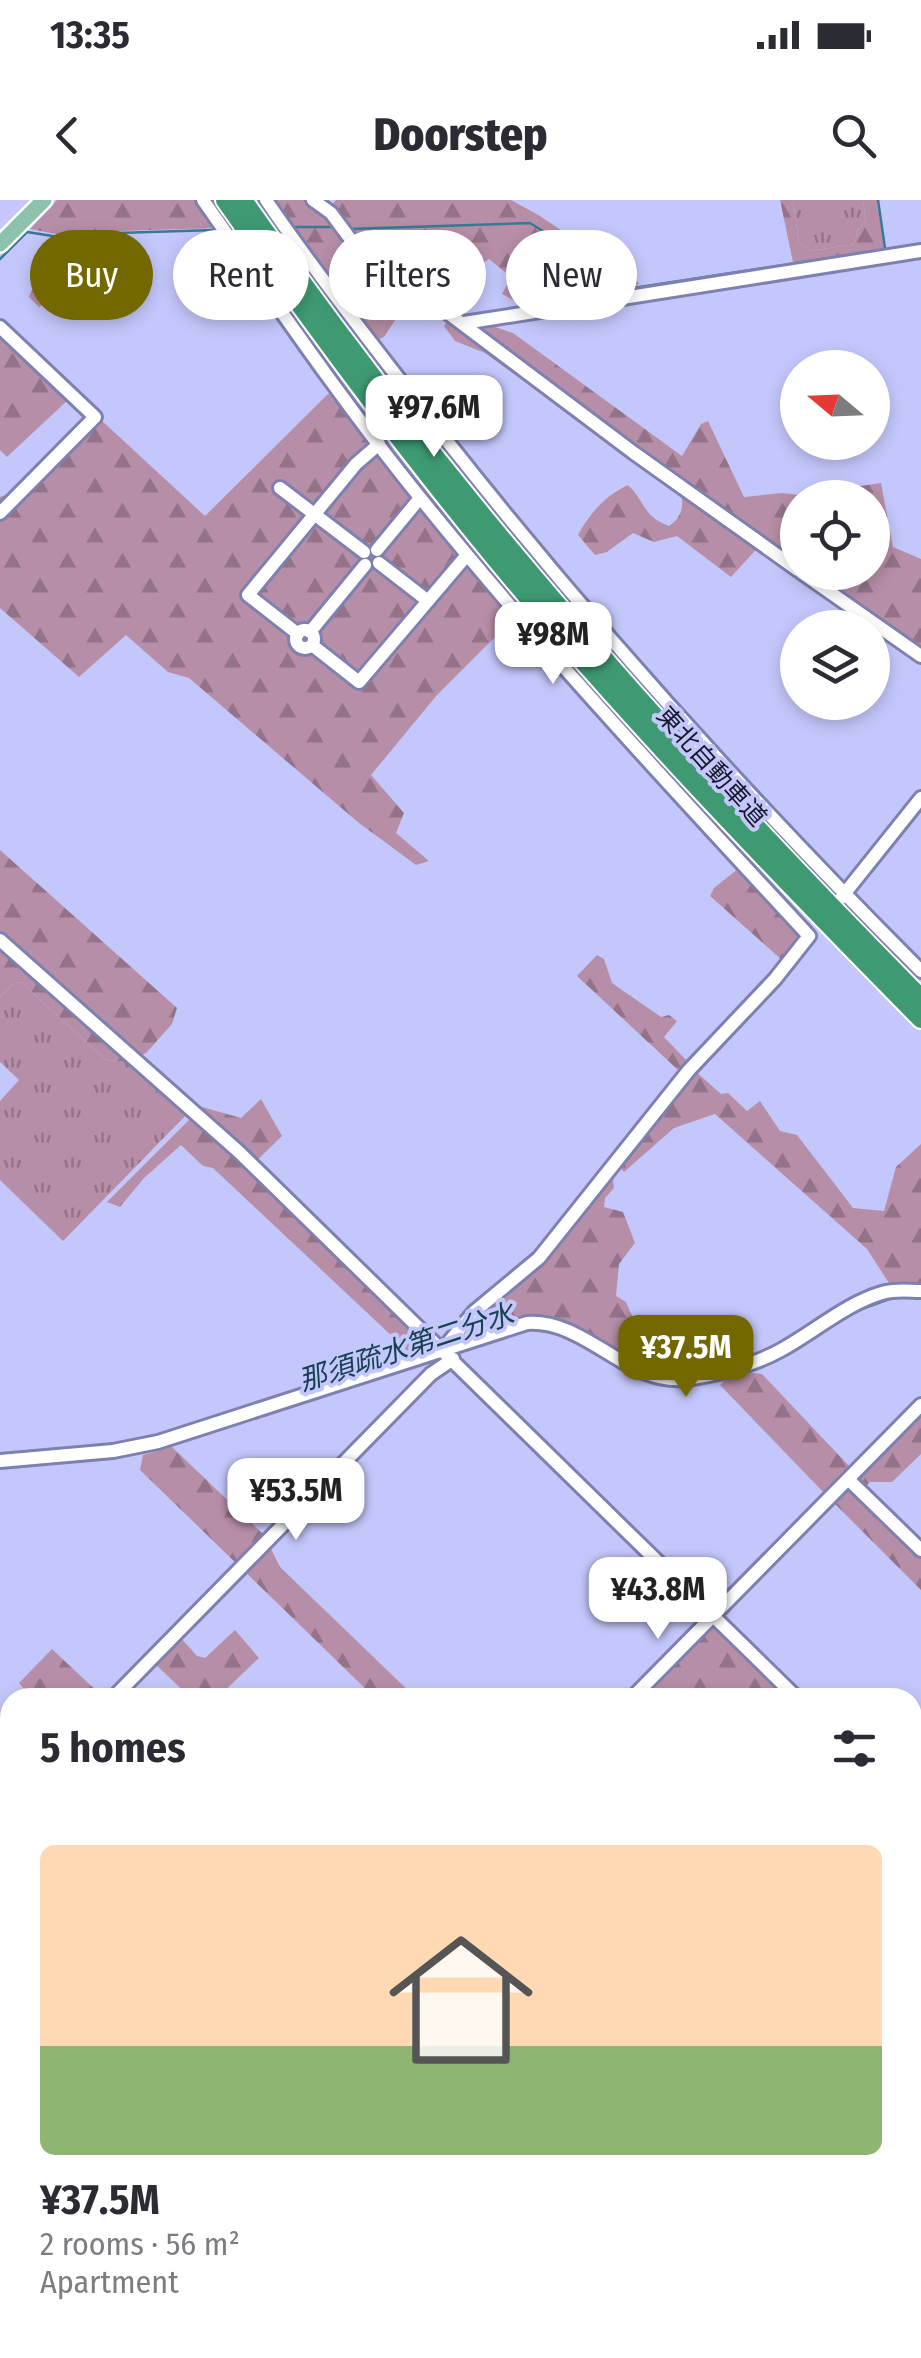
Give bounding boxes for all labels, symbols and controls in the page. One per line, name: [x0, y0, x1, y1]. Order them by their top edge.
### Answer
text: 13:35: [50, 12, 130, 58]
icon: back: [40, 108, 95, 163]
text: Doorstep: [373, 108, 548, 162]
icon: search: [826, 108, 881, 163]
chip: Buy: [30, 230, 153, 320]
chip: Rent: [173, 230, 309, 320]
chip: Filters: [329, 230, 486, 320]
chip: New: [506, 230, 637, 320]
north arrow: [780, 350, 890, 460]
map controls: [780, 350, 890, 720]
pin: ¥97.6M: [353, 375, 515, 460]
text: ¥97.6M: [388, 388, 480, 426]
button: locate: [780, 480, 890, 590]
pin: ¥98M: [494, 602, 612, 687]
button: layers: [780, 610, 890, 720]
text: ¥98M: [517, 615, 589, 653]
street label: 東北自動車道: [650, 701, 773, 832]
water label: 那須疏水第二分水: [295, 1296, 521, 1398]
pin: ¥37.5M: [605, 1315, 767, 1400]
text: ¥37.5M: [640, 1328, 732, 1366]
pin: ¥53.5M: [215, 1458, 377, 1543]
text: ¥53.5M: [249, 1471, 343, 1509]
pin: ¥43.8M: [577, 1557, 739, 1642]
text: ¥43.8M: [611, 1570, 705, 1608]
icon: filters: [827, 1721, 882, 1776]
text: 5 homes: [40, 1723, 186, 1773]
icon: home: [371, 1910, 551, 2090]
text: ¥37.5M: [40, 2175, 160, 2225]
text: 2 rooms · 56 m²: [40, 2225, 240, 2263]
text: Apartment: [40, 2263, 179, 2301]

